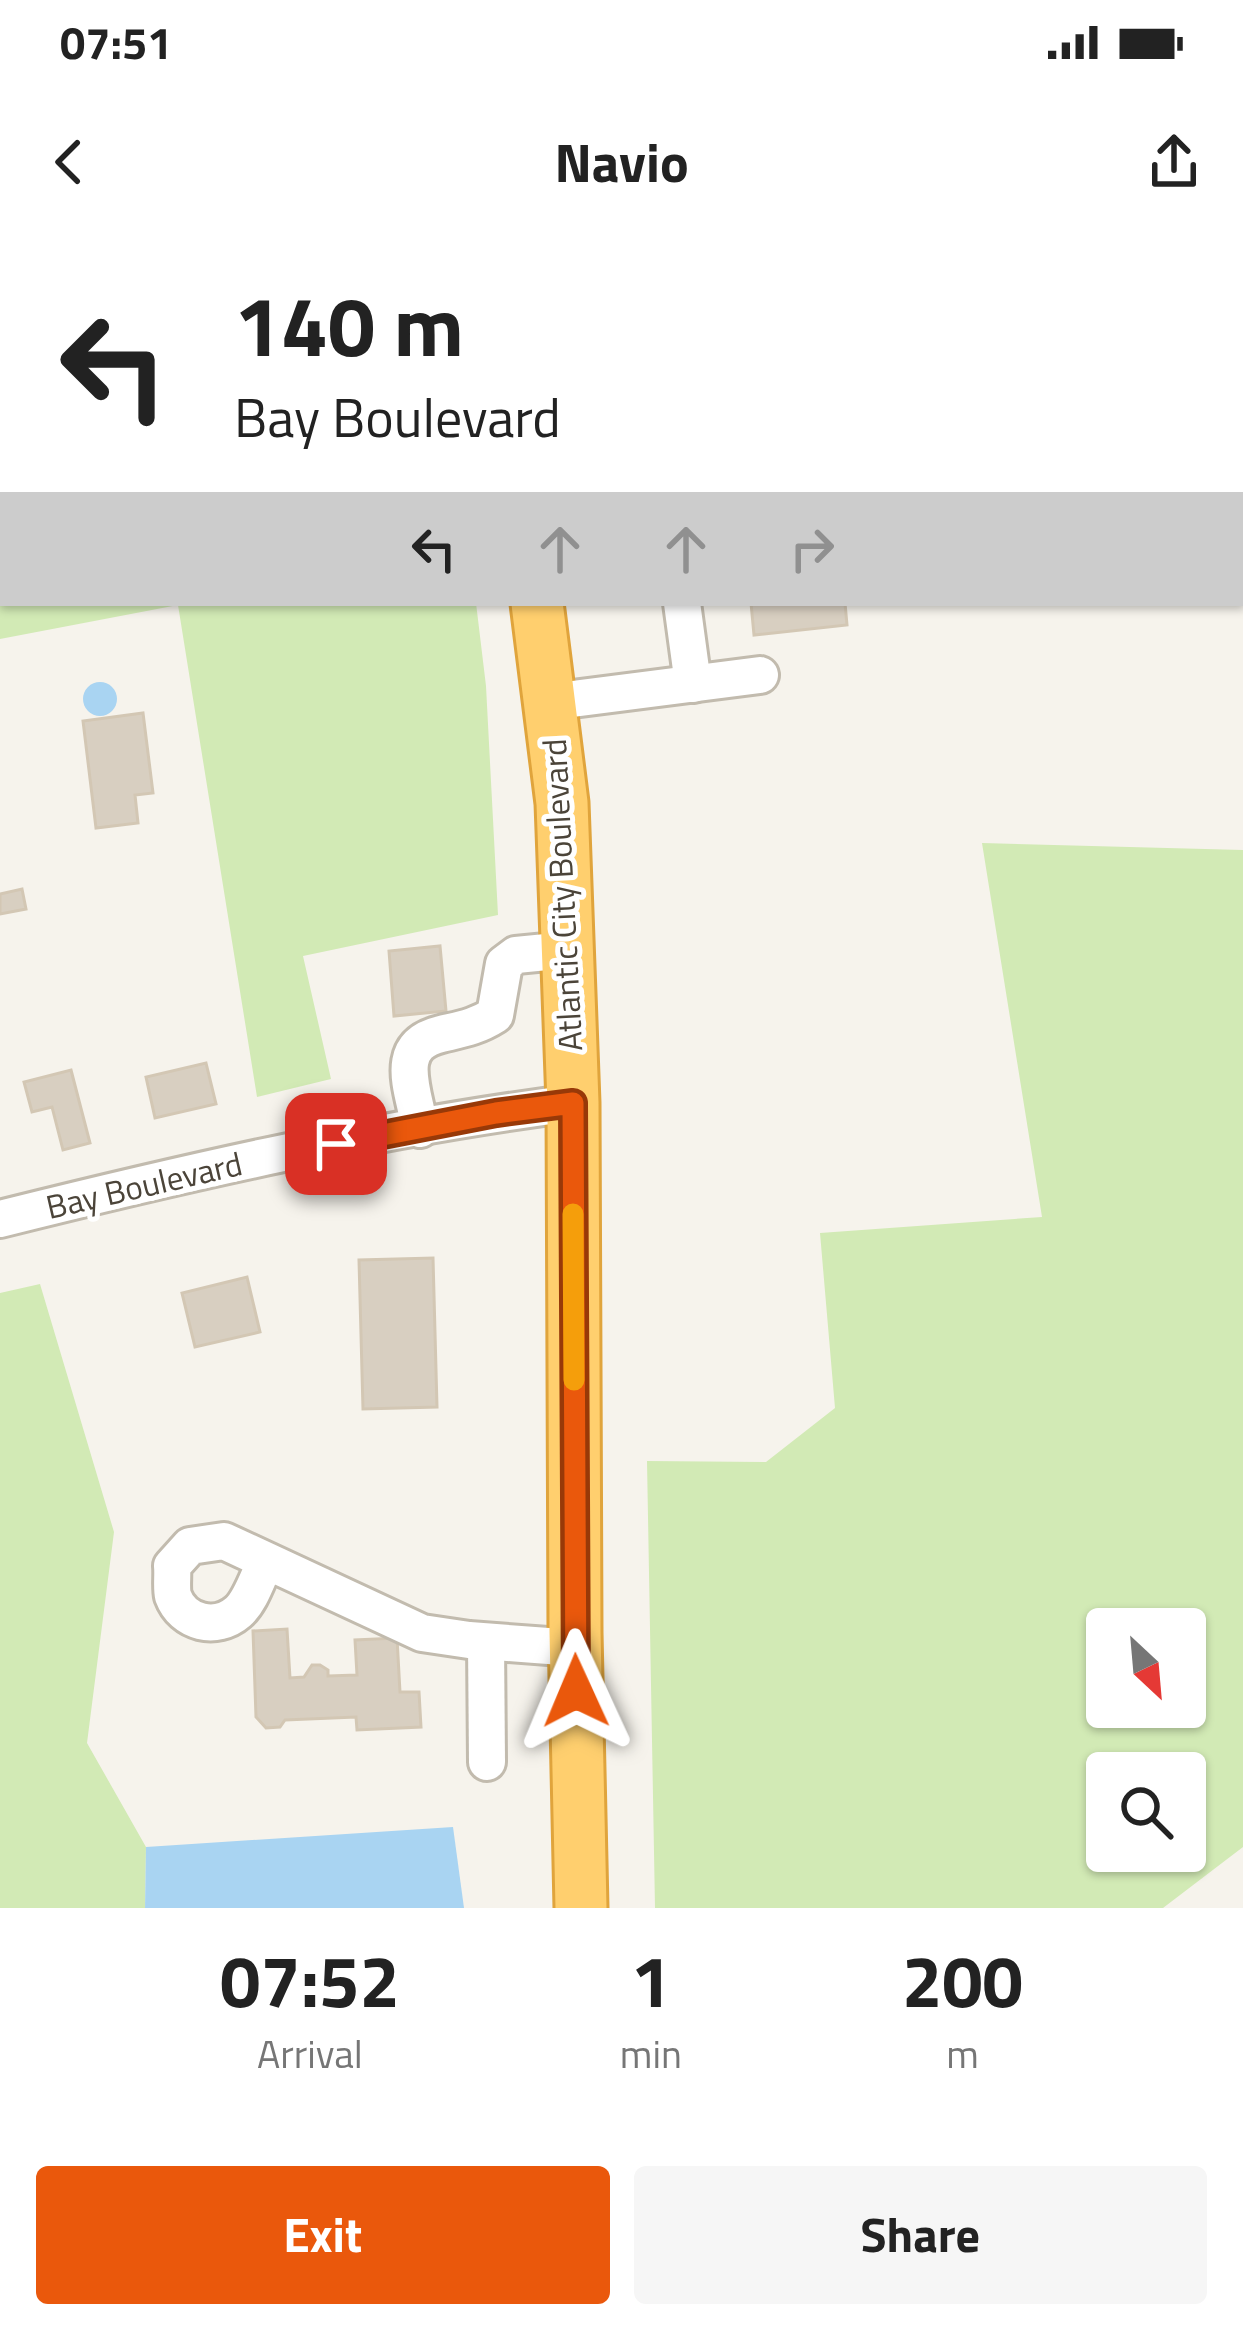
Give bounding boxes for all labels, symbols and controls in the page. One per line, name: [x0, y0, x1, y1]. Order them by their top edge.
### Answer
text: 07:51: [60, 8, 172, 76]
text: Navio: [554, 121, 689, 203]
icon: back: [36, 129, 102, 195]
icon: share: [1141, 129, 1207, 195]
text: 140 m: [234, 261, 464, 389]
icon: left: [36, 288, 192, 444]
text: Bay Boulevard: [234, 376, 561, 458]
icon: left: [401, 516, 467, 582]
icon: ahead: [527, 516, 593, 582]
icon: ahead: [653, 516, 719, 582]
icon: right: [779, 516, 845, 582]
street label: Atlantic City Boulevard: [529, 737, 595, 1053]
pin: [285, 1093, 387, 1195]
icon: arrive: [303, 1111, 369, 1177]
street label: Bay Boulevard: [41, 1138, 247, 1232]
north arrow: [1086, 1608, 1206, 1728]
map controls: [1086, 1608, 1206, 1872]
position arrow: [513, 1628, 639, 1754]
button: search: [1086, 1752, 1206, 1872]
text: 07:52: [220, 1925, 400, 2035]
text: 1: [631, 1925, 671, 2035]
text: 200: [902, 1925, 1023, 2035]
text: Arrival: [257, 2024, 363, 2083]
text: min: [620, 2024, 682, 2083]
text: m: [946, 2024, 979, 2083]
button: Exit: [36, 2166, 610, 2304]
button: Share: [634, 2166, 1207, 2304]

